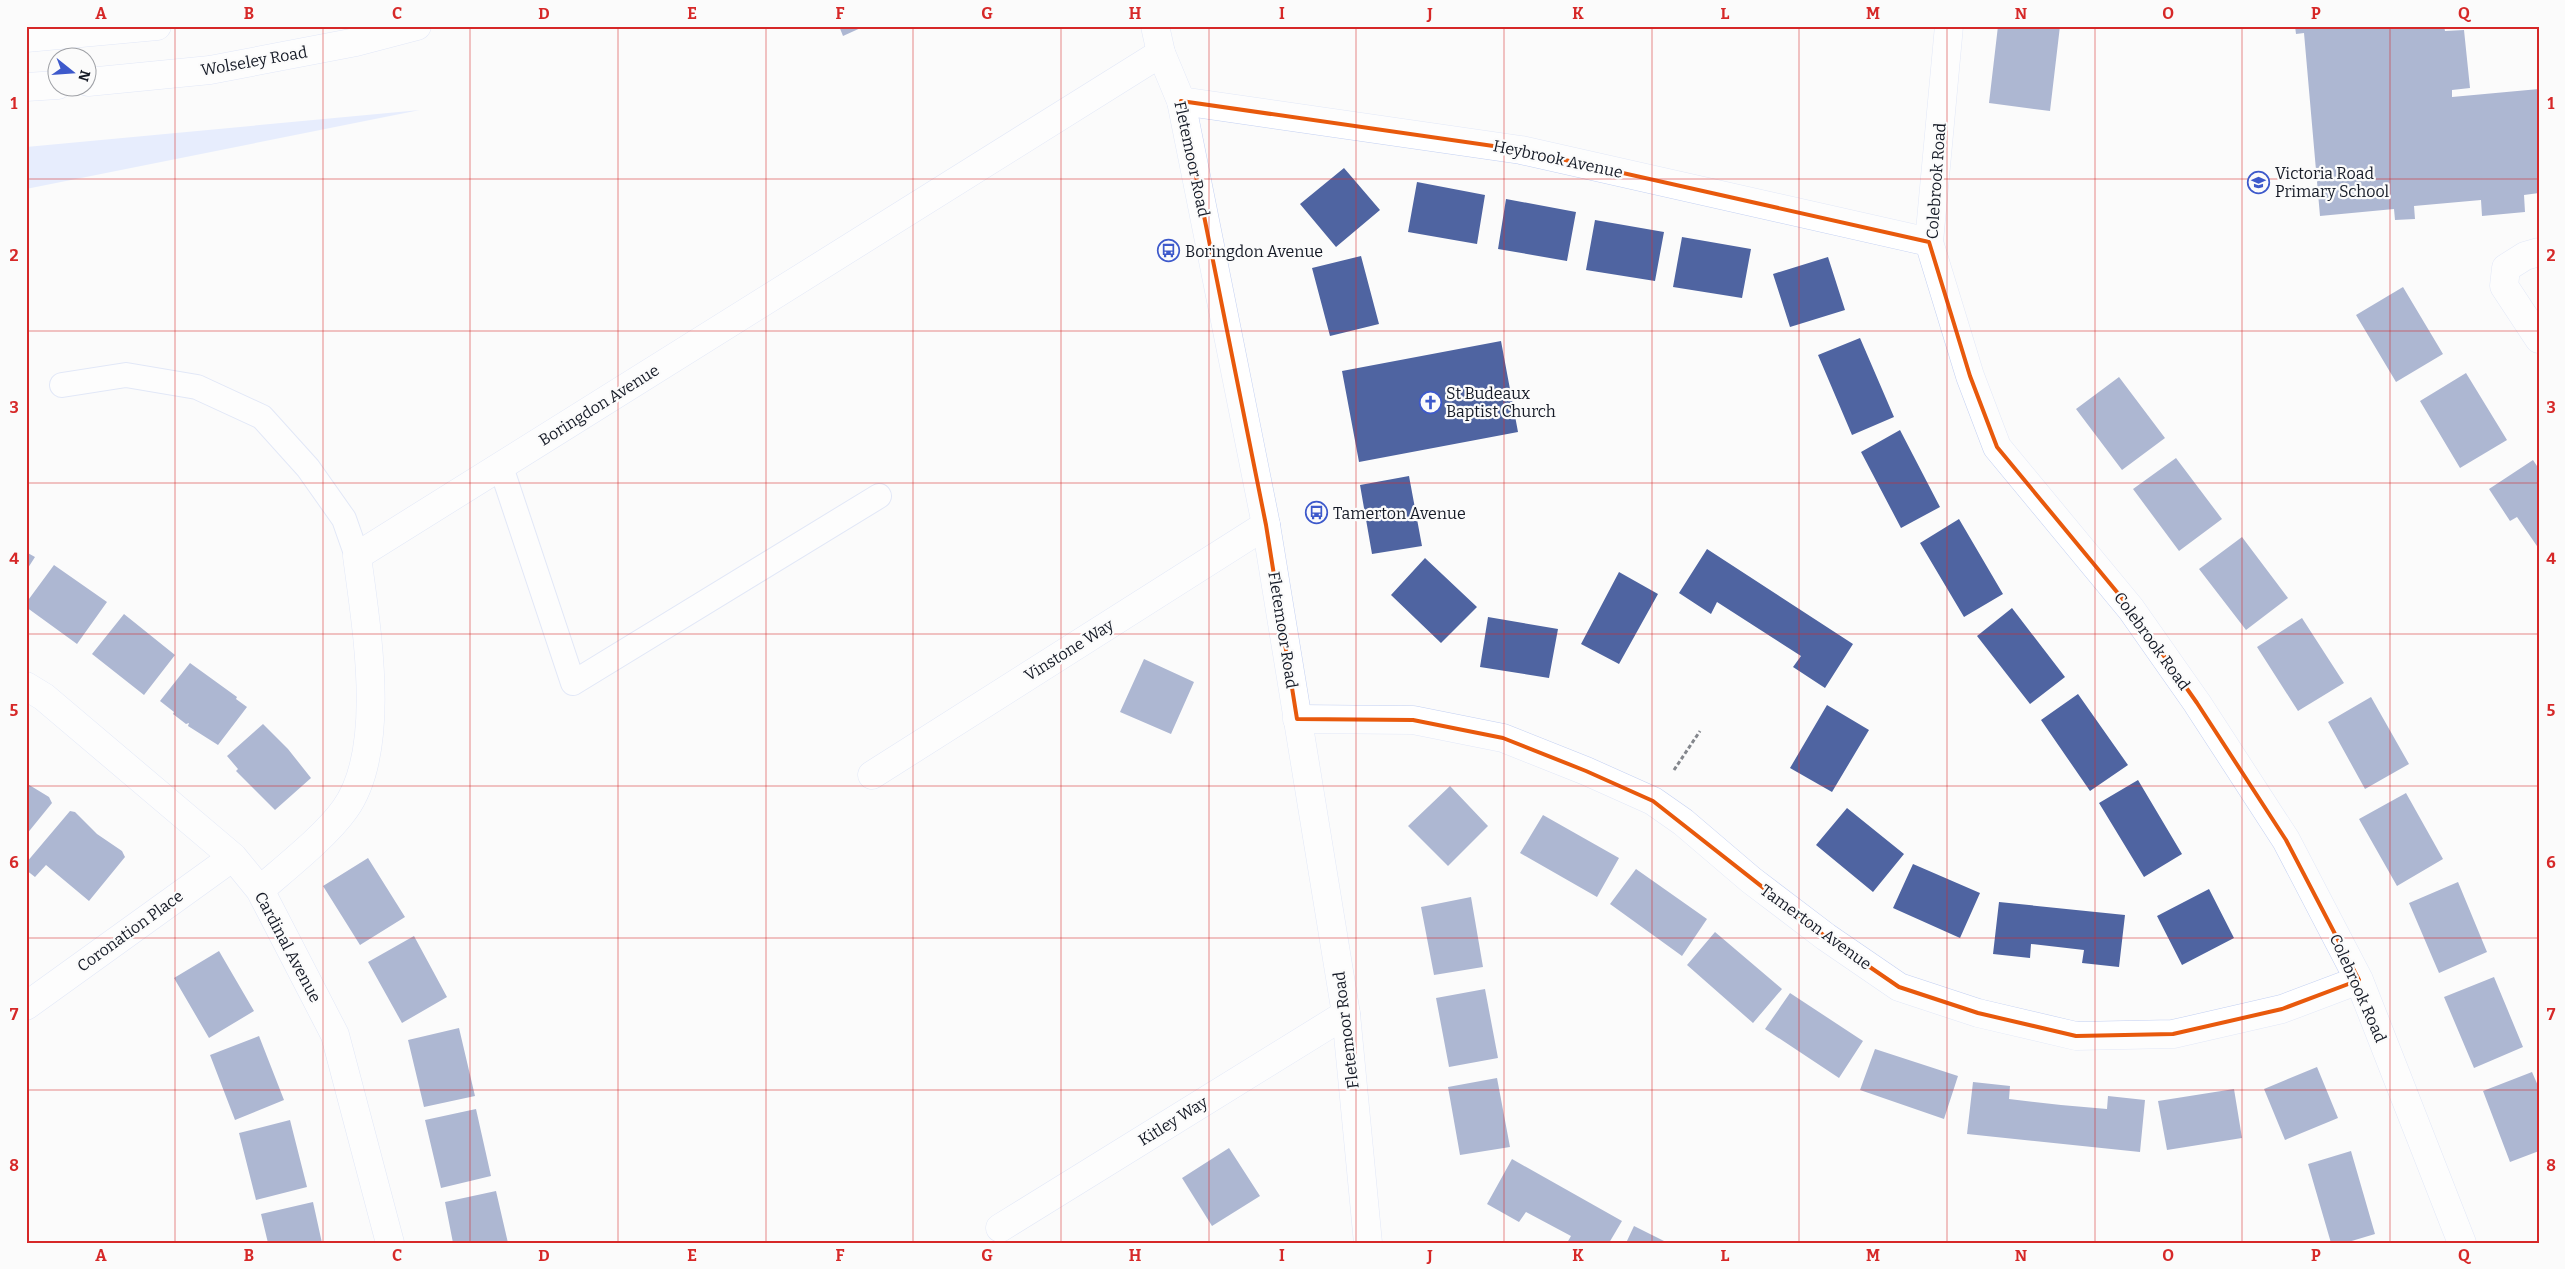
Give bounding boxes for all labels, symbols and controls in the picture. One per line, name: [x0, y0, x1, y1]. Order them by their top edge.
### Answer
text: A: [95, 4, 107, 23]
text: B: [244, 4, 254, 23]
text: C: [392, 4, 402, 23]
text: D: [538, 4, 550, 23]
text: E: [687, 4, 697, 23]
text: F: [836, 4, 845, 23]
text: G: [981, 4, 993, 23]
text: H: [1129, 4, 1142, 23]
text: I: [1279, 4, 1285, 23]
text: J: [1426, 4, 1433, 23]
text: K: [1572, 4, 1584, 23]
text: L: [1721, 4, 1730, 23]
text: M: [1866, 4, 1880, 23]
text: N: [2015, 4, 2027, 23]
text: O: [2162, 4, 2174, 23]
text: P: [2311, 4, 2321, 23]
text: Q: [2458, 4, 2472, 23]
street label: Wolseley Road: [199, 42, 309, 80]
north arrow: [48, 48, 98, 98]
text: N: [74, 68, 94, 83]
text: 1: [11, 94, 18, 113]
text: 1: [2548, 94, 2555, 113]
street label: Fletemoor Road: [1170, 99, 1214, 219]
street label: Colebrook Road: [1922, 122, 1950, 240]
street label: Heybrook Avenue: [1491, 136, 1625, 182]
place label: Victoria Road Primary School: [2275, 164, 2390, 201]
school or university icon: Victoria Road Primary School: [2247, 170, 2271, 194]
bus stop icon: Boringdon Avenue: [1157, 239, 1181, 263]
place label: Boringdon Avenue: [1185, 242, 1323, 261]
text: 2: [9, 246, 19, 265]
text: 2: [2546, 246, 2556, 265]
street label: Boringdon Avenue: [535, 360, 663, 450]
place label: St Budeaux Baptist Church: [1446, 384, 1556, 421]
church icon: St Budeaux Baptist Church: [1418, 390, 1442, 414]
text: 3: [9, 398, 19, 417]
text: 3: [2546, 398, 2556, 417]
bus stop icon: Tamerton Avenue: [1305, 501, 1329, 525]
place label: Tamerton Avenue: [1333, 504, 1466, 523]
text: 4: [9, 549, 19, 568]
text: 4: [2546, 549, 2556, 568]
street label: Fletemoor Road: [1264, 570, 1302, 690]
street label: Colebrook Road: [2110, 588, 2194, 694]
street label: Vinstone Way: [1021, 615, 1118, 685]
text: 5: [10, 701, 19, 720]
text: 5: [2547, 701, 2556, 720]
text: 6: [9, 853, 19, 872]
text: 6: [2546, 853, 2556, 872]
street label: Tamerton Avenue: [1757, 880, 1875, 974]
street label: Coronation Place: [73, 886, 187, 976]
street label: Cardinal Avenue: [251, 888, 325, 1006]
street label: Colebrook Road: [2326, 931, 2391, 1046]
street label: Fletemoor Road: [1329, 970, 1363, 1090]
text: 7: [10, 1005, 19, 1024]
text: 7: [2547, 1005, 2556, 1024]
street label: Kitley Way: [1135, 1092, 1212, 1150]
text: 8: [9, 1156, 19, 1175]
text: 8: [2546, 1156, 2556, 1175]
text: A: [95, 1246, 107, 1265]
text: B: [244, 1246, 254, 1265]
text: C: [392, 1246, 402, 1265]
text: D: [538, 1246, 550, 1265]
text: E: [687, 1246, 697, 1265]
text: F: [836, 1246, 845, 1265]
text: G: [981, 1246, 993, 1265]
text: H: [1129, 1246, 1142, 1265]
text: I: [1279, 1246, 1285, 1265]
text: J: [1426, 1246, 1433, 1265]
text: K: [1572, 1246, 1584, 1265]
text: L: [1721, 1246, 1730, 1265]
text: M: [1866, 1246, 1880, 1265]
text: N: [2015, 1246, 2027, 1265]
text: O: [2162, 1246, 2174, 1265]
text: P: [2311, 1246, 2321, 1265]
text: Q: [2458, 1246, 2472, 1265]

